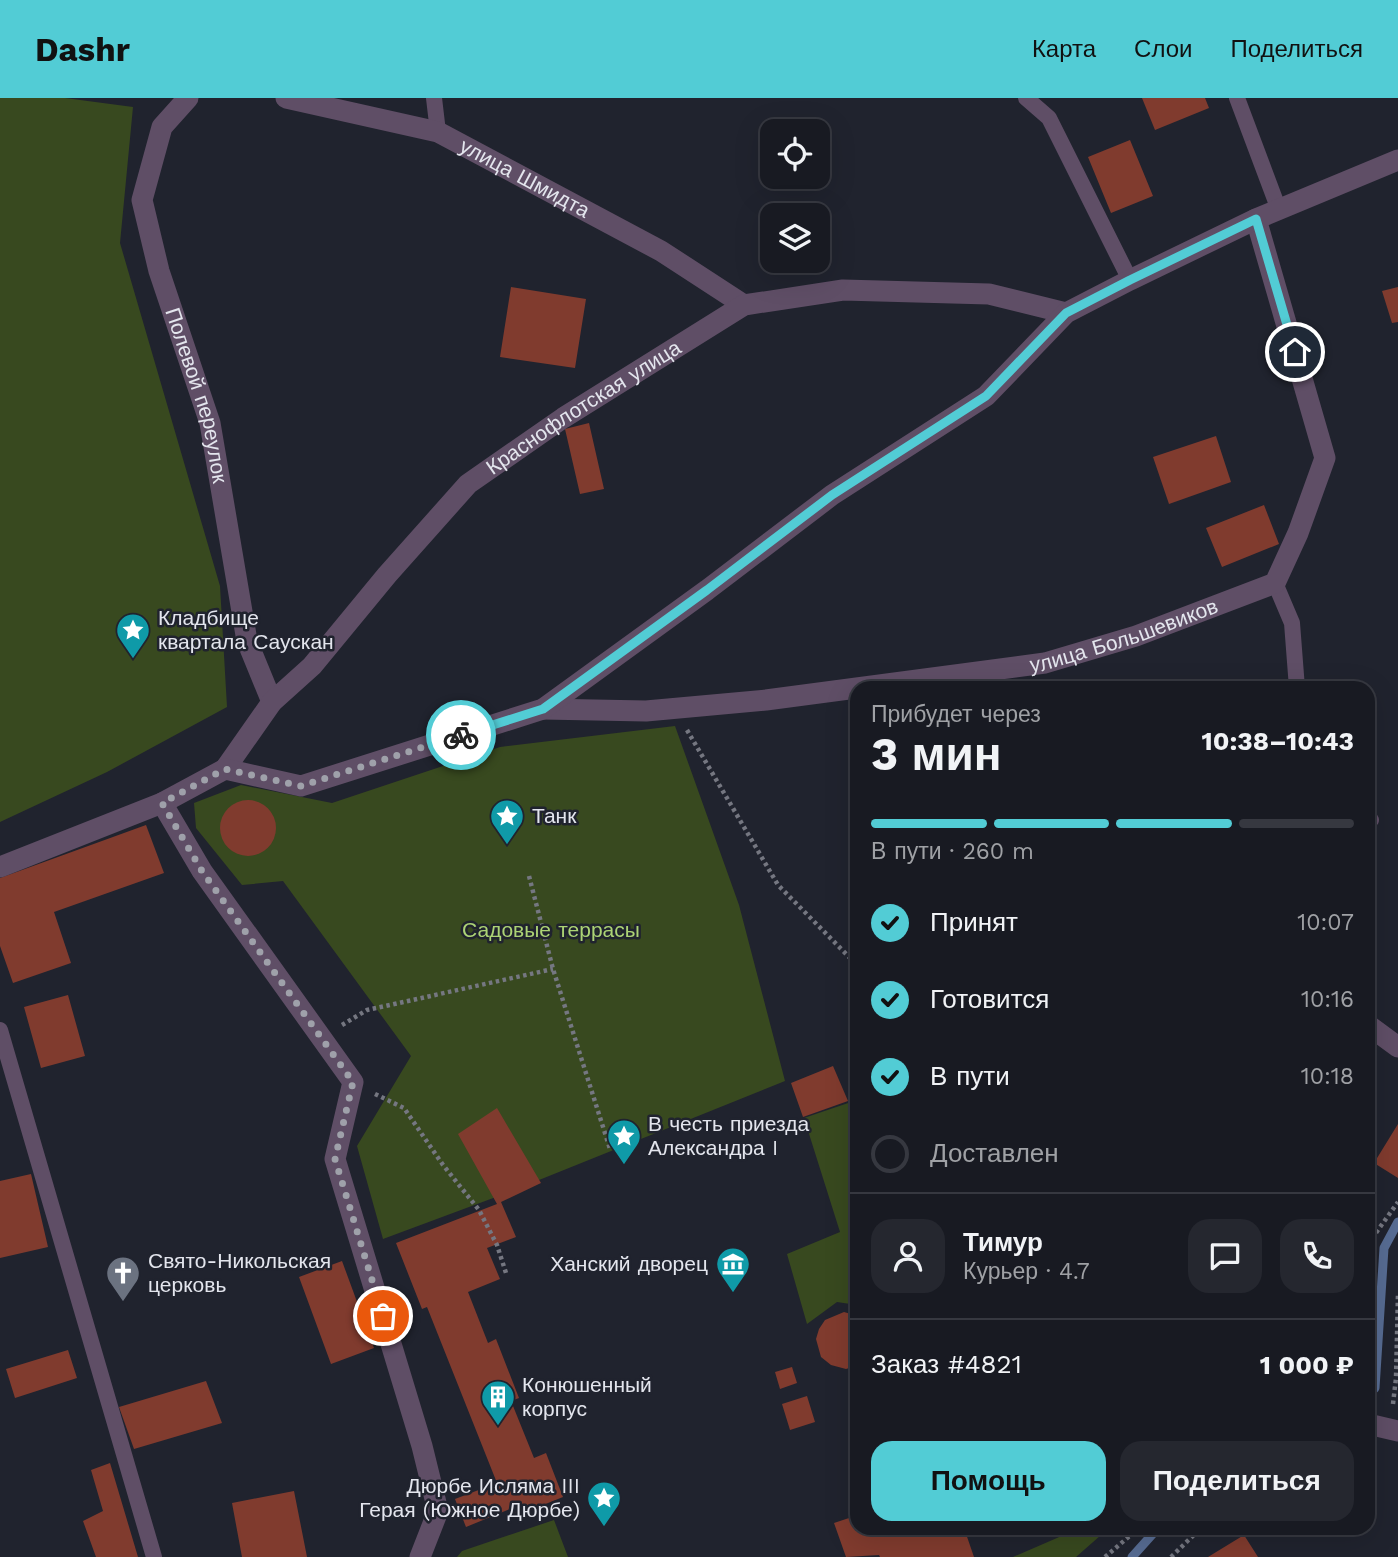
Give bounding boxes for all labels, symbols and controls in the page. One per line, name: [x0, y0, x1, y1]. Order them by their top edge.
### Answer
text: Dashr: [35, 30, 130, 69]
text: Карта: [1032, 35, 1096, 63]
text: Слои: [1134, 35, 1192, 63]
text: Поделиться: [1230, 35, 1363, 63]
map controls: [760, 119, 830, 273]
button: locate: [760, 119, 830, 189]
street label: улица Шмидта: [456, 133, 594, 223]
button: layers: [760, 203, 830, 273]
street label: Полевой переулок: [160, 304, 233, 486]
pin: [1265, 322, 1325, 382]
icon: home: [1276, 333, 1314, 371]
street label: Краснофлотская улица: [481, 334, 686, 480]
street label: улица Большевиков: [1028, 593, 1221, 677]
place label: Кладбище квартала Саускан: [158, 605, 334, 654]
place icon: Кладбище квартала Саускан: [114, 611, 152, 660]
courier: [426, 700, 496, 770]
text: Прибудет через: [871, 701, 1041, 728]
icon: bike: [442, 716, 480, 754]
text: 10:38–10:43: [1202, 726, 1354, 756]
text: 3 мин: [871, 727, 1002, 781]
place icon: Танк: [488, 797, 526, 846]
place label: Танк: [532, 803, 577, 828]
text: В пути · 260 m: [871, 838, 1034, 865]
icon: check: [871, 904, 909, 942]
text: Принят: [930, 907, 1018, 937]
text: 10:07: [1297, 909, 1354, 936]
park label: Садовые террасы: [462, 917, 640, 942]
icon: check: [871, 981, 909, 1019]
text: Готовится: [930, 984, 1049, 1014]
text: 10:16: [1301, 986, 1354, 1013]
icon: check: [871, 1058, 909, 1096]
text: В пути: [930, 1061, 1010, 1091]
text: 10:18: [1301, 1063, 1354, 1090]
place label: В честь приезда Александра I: [648, 1111, 809, 1160]
place icon: В честь приезда Александра I: [605, 1117, 643, 1166]
text: Доставлен: [930, 1138, 1059, 1168]
button: person: [871, 1219, 945, 1293]
button: chat: [1188, 1219, 1262, 1293]
button: phone: [1280, 1219, 1354, 1293]
text: Тимур: [963, 1227, 1043, 1257]
museum icon: Ханский дворец: [714, 1245, 752, 1294]
place label: Свято-Никольская церковь: [148, 1248, 331, 1297]
place label: Ханский дворец: [550, 1251, 708, 1276]
church icon: Свято-Никольская церковь: [104, 1254, 142, 1303]
text: Курьер · 4.7: [963, 1258, 1090, 1285]
pin: [353, 1286, 413, 1346]
icon: bag: [364, 1297, 402, 1335]
text: Заказ #4821: [871, 1349, 1022, 1379]
text: 1 000 ₽: [1260, 1350, 1354, 1380]
place label: Конюшенный корпус: [522, 1372, 652, 1421]
building icon: Конюшенный корпус: [479, 1378, 517, 1427]
button: Помощь: [871, 1441, 1106, 1521]
button: Поделиться: [1120, 1441, 1354, 1521]
place label: Дюрбе Исляма III Герая (Южное Дюрбе): [359, 1473, 580, 1522]
place icon: Дюрбе Исляма III Герая (Южное Дюрбе): [585, 1479, 623, 1528]

